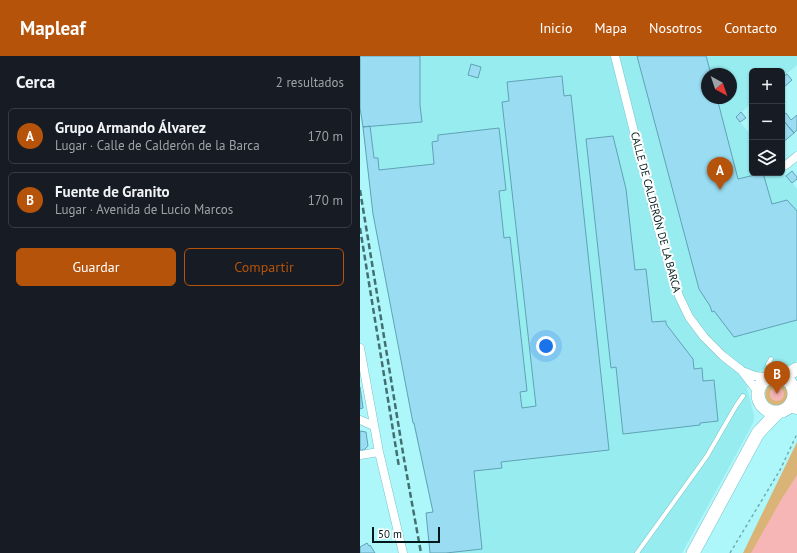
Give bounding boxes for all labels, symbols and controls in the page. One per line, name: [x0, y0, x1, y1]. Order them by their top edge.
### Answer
text: Mapleaf: [20, 16, 86, 40]
text: Inicio: [539, 19, 572, 37]
text: Mapa: [594, 19, 627, 37]
text: Nosotros: [649, 19, 702, 37]
text: Contacto: [724, 19, 777, 37]
north arrow: [701, 68, 737, 104]
map controls: [749, 68, 785, 176]
button: +: [749, 68, 785, 104]
text: Cerca: [16, 71, 55, 93]
text: 2 resultados: [276, 74, 344, 91]
button: −: [749, 104, 785, 140]
text: Grupo Armando Álvarez: [55, 118, 206, 137]
text: A: [26, 128, 34, 145]
text: 170 m: [308, 128, 343, 145]
street label: CALLE DE CALDERÓN DE LA BARCA: [628, 130, 684, 294]
text: Lugar · Calle de Calderón de la Barca: [55, 137, 260, 154]
button: layers: [749, 140, 785, 176]
pin: A: [707, 157, 733, 190]
text: Fuente de Granito: [55, 182, 170, 201]
text: B: [26, 192, 34, 209]
text: 170 m: [308, 192, 343, 209]
text: Lugar · Avenida de Lucio Marcos: [55, 201, 233, 218]
button: Guardar: [16, 248, 176, 286]
button: Compartir: [184, 248, 344, 286]
your location: [536, 336, 556, 356]
pin: B: [764, 361, 790, 394]
scale bar: [372, 525, 440, 544]
text: 50 m: [378, 527, 402, 541]

